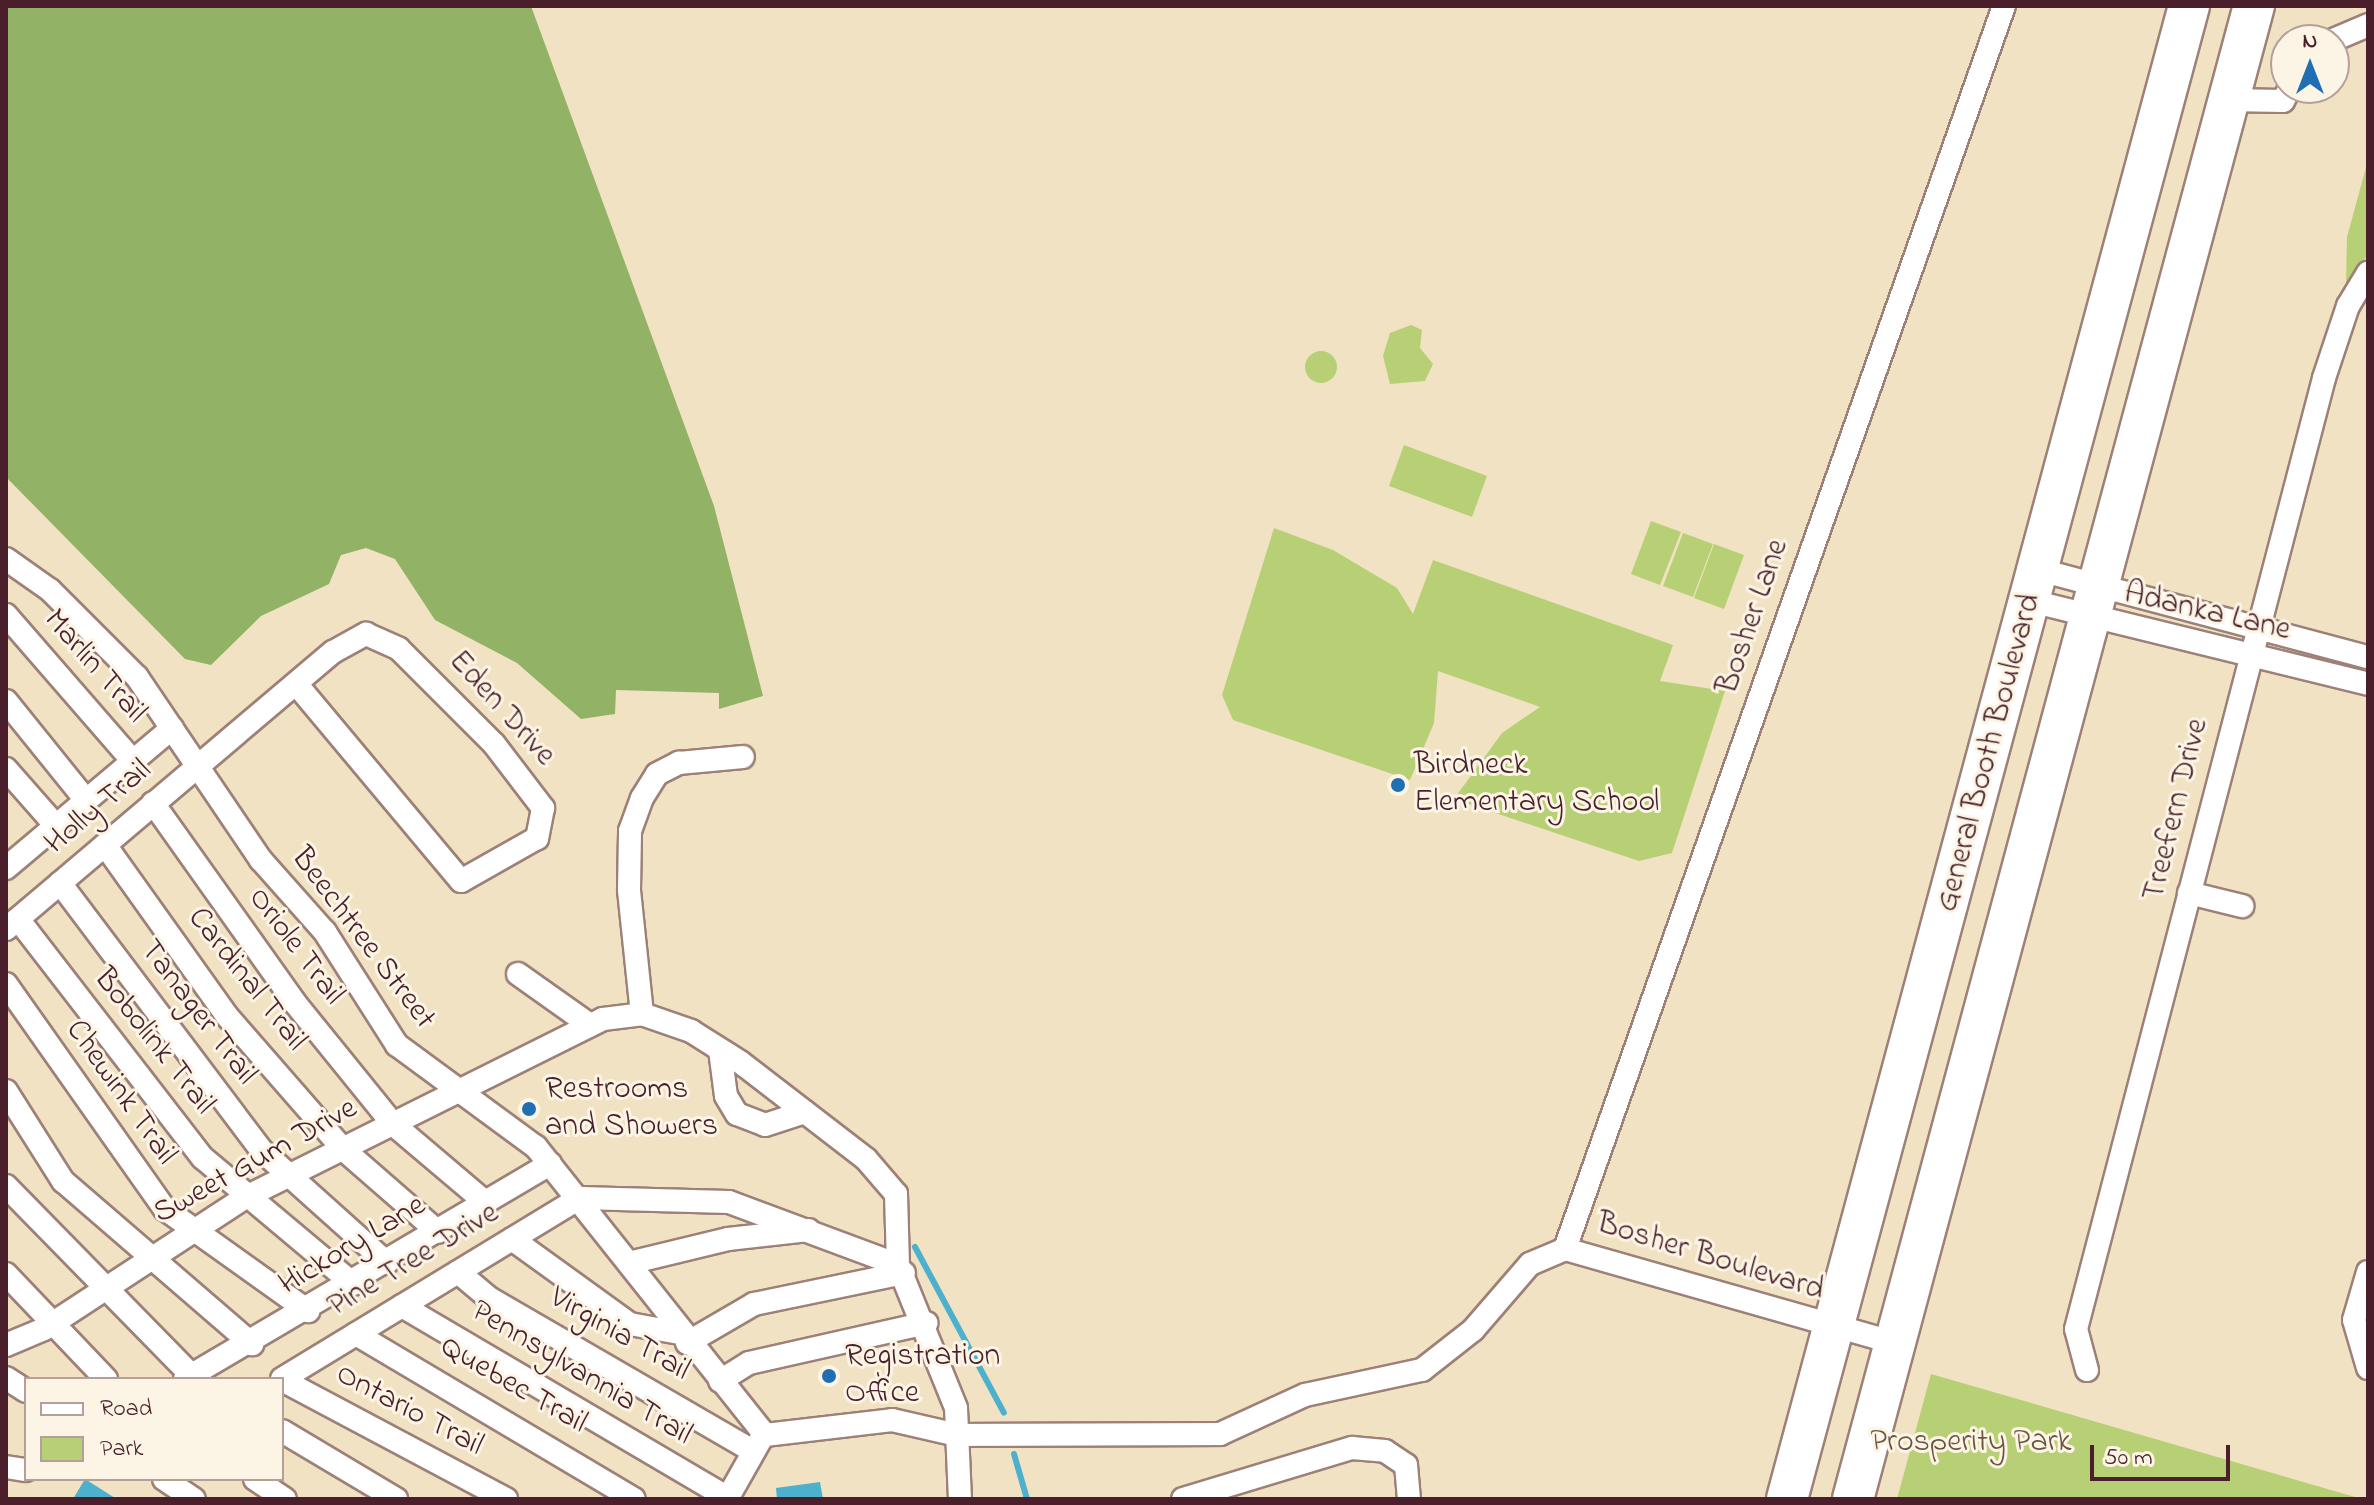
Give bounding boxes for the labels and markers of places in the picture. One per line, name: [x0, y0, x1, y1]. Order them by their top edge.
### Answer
place label: Birdneck Elementary School: [1414, 748, 1659, 823]
marker: Birdneck Elementary School: [1389, 776, 1407, 794]
place label: Restrooms and Showers: [545, 1072, 718, 1147]
marker: Restrooms and Showers: [520, 1100, 538, 1118]
place label: Registration Office: [845, 1339, 1000, 1414]
marker: Registration Office: [820, 1367, 838, 1385]

